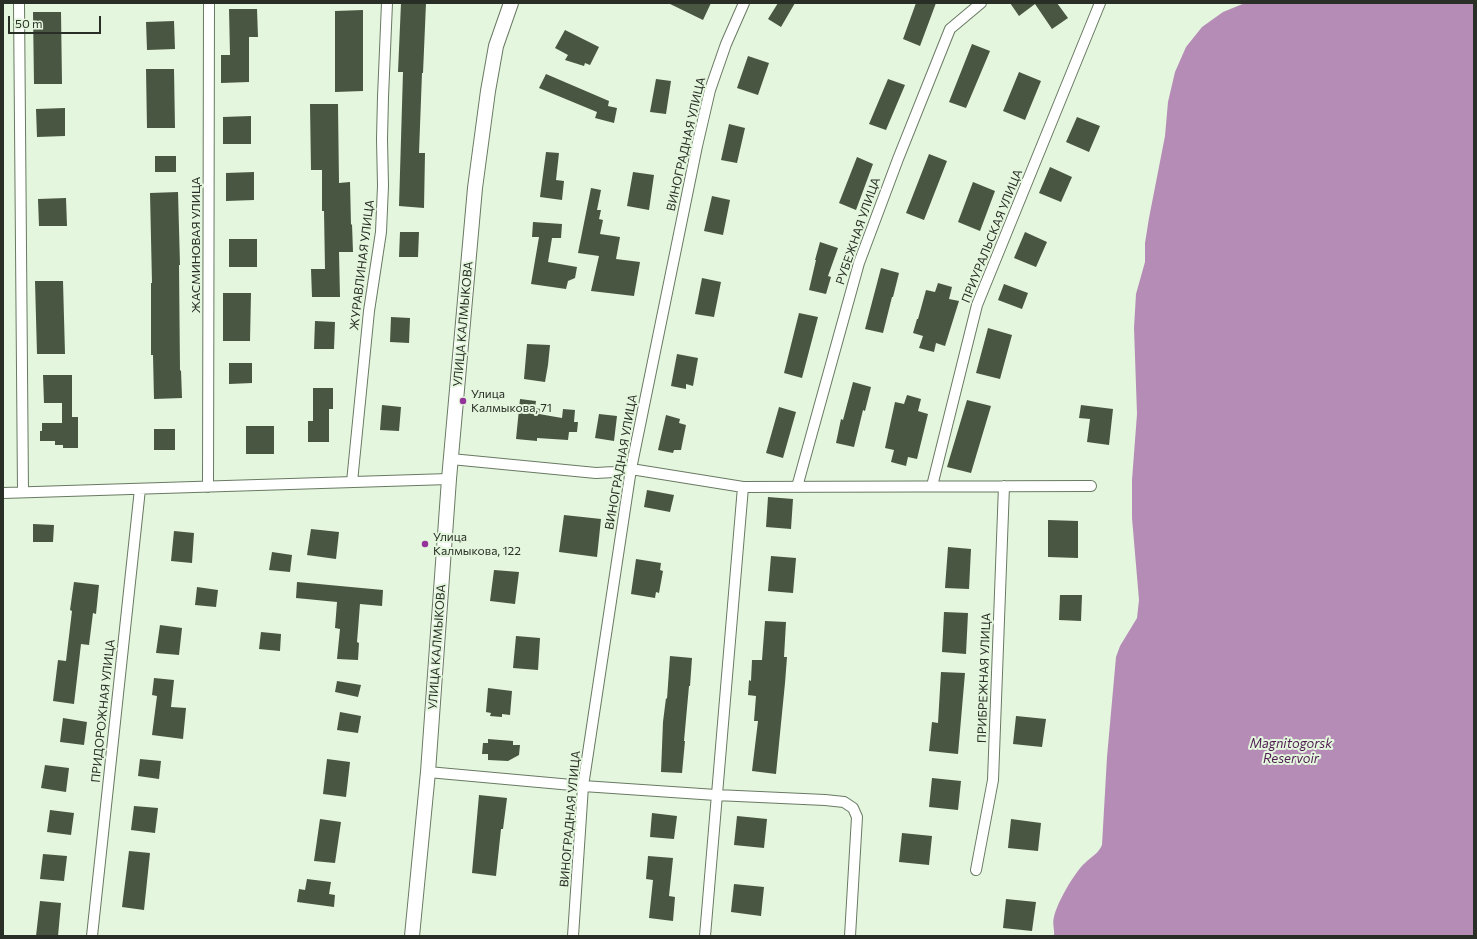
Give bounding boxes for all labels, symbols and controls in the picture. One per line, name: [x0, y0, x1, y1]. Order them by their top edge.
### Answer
scale bar: [10, 8, 103, 34]
text: 50 m: [15, 16, 43, 30]
street label: ВИНОГРАДНАЯ УЛИЦА: [664, 76, 708, 212]
street label: ПРИУРАЛЬСКАЯ УЛИЦА: [959, 167, 1025, 305]
street label: РУБЕЖНАЯ УЛИЦА: [833, 175, 883, 287]
street label: ЖАСМИНОВАЯ УЛИЦА: [189, 177, 203, 313]
street label: ЖУРАВЛИНАЯ УЛИЦА: [347, 199, 377, 331]
street label: УЛИЦА КАЛМЫКОВА: [450, 261, 476, 387]
place label: Улица Калмыкова, 71: [471, 387, 552, 415]
street label: ВИНОГРАДНАЯ УЛИЦА: [602, 393, 640, 531]
marker: Улица Калмыкова, 71: [458, 396, 468, 406]
place label: Улица Калмыкова, 122: [433, 530, 521, 558]
marker: Улица Калмыкова, 122: [420, 539, 430, 549]
street label: УЛИЦА КАЛМЫКОВА: [425, 584, 449, 710]
street label: ПРИБРЕЖНАЯ УЛИЦА: [975, 613, 993, 743]
street label: ПРИДОРОЖНАЯ УЛИЦА: [88, 639, 118, 783]
water label: Magnitogorsk Reservoir: [1250, 736, 1332, 767]
street label: ВИНОГРАДНАЯ УЛИЦА: [557, 750, 583, 888]

